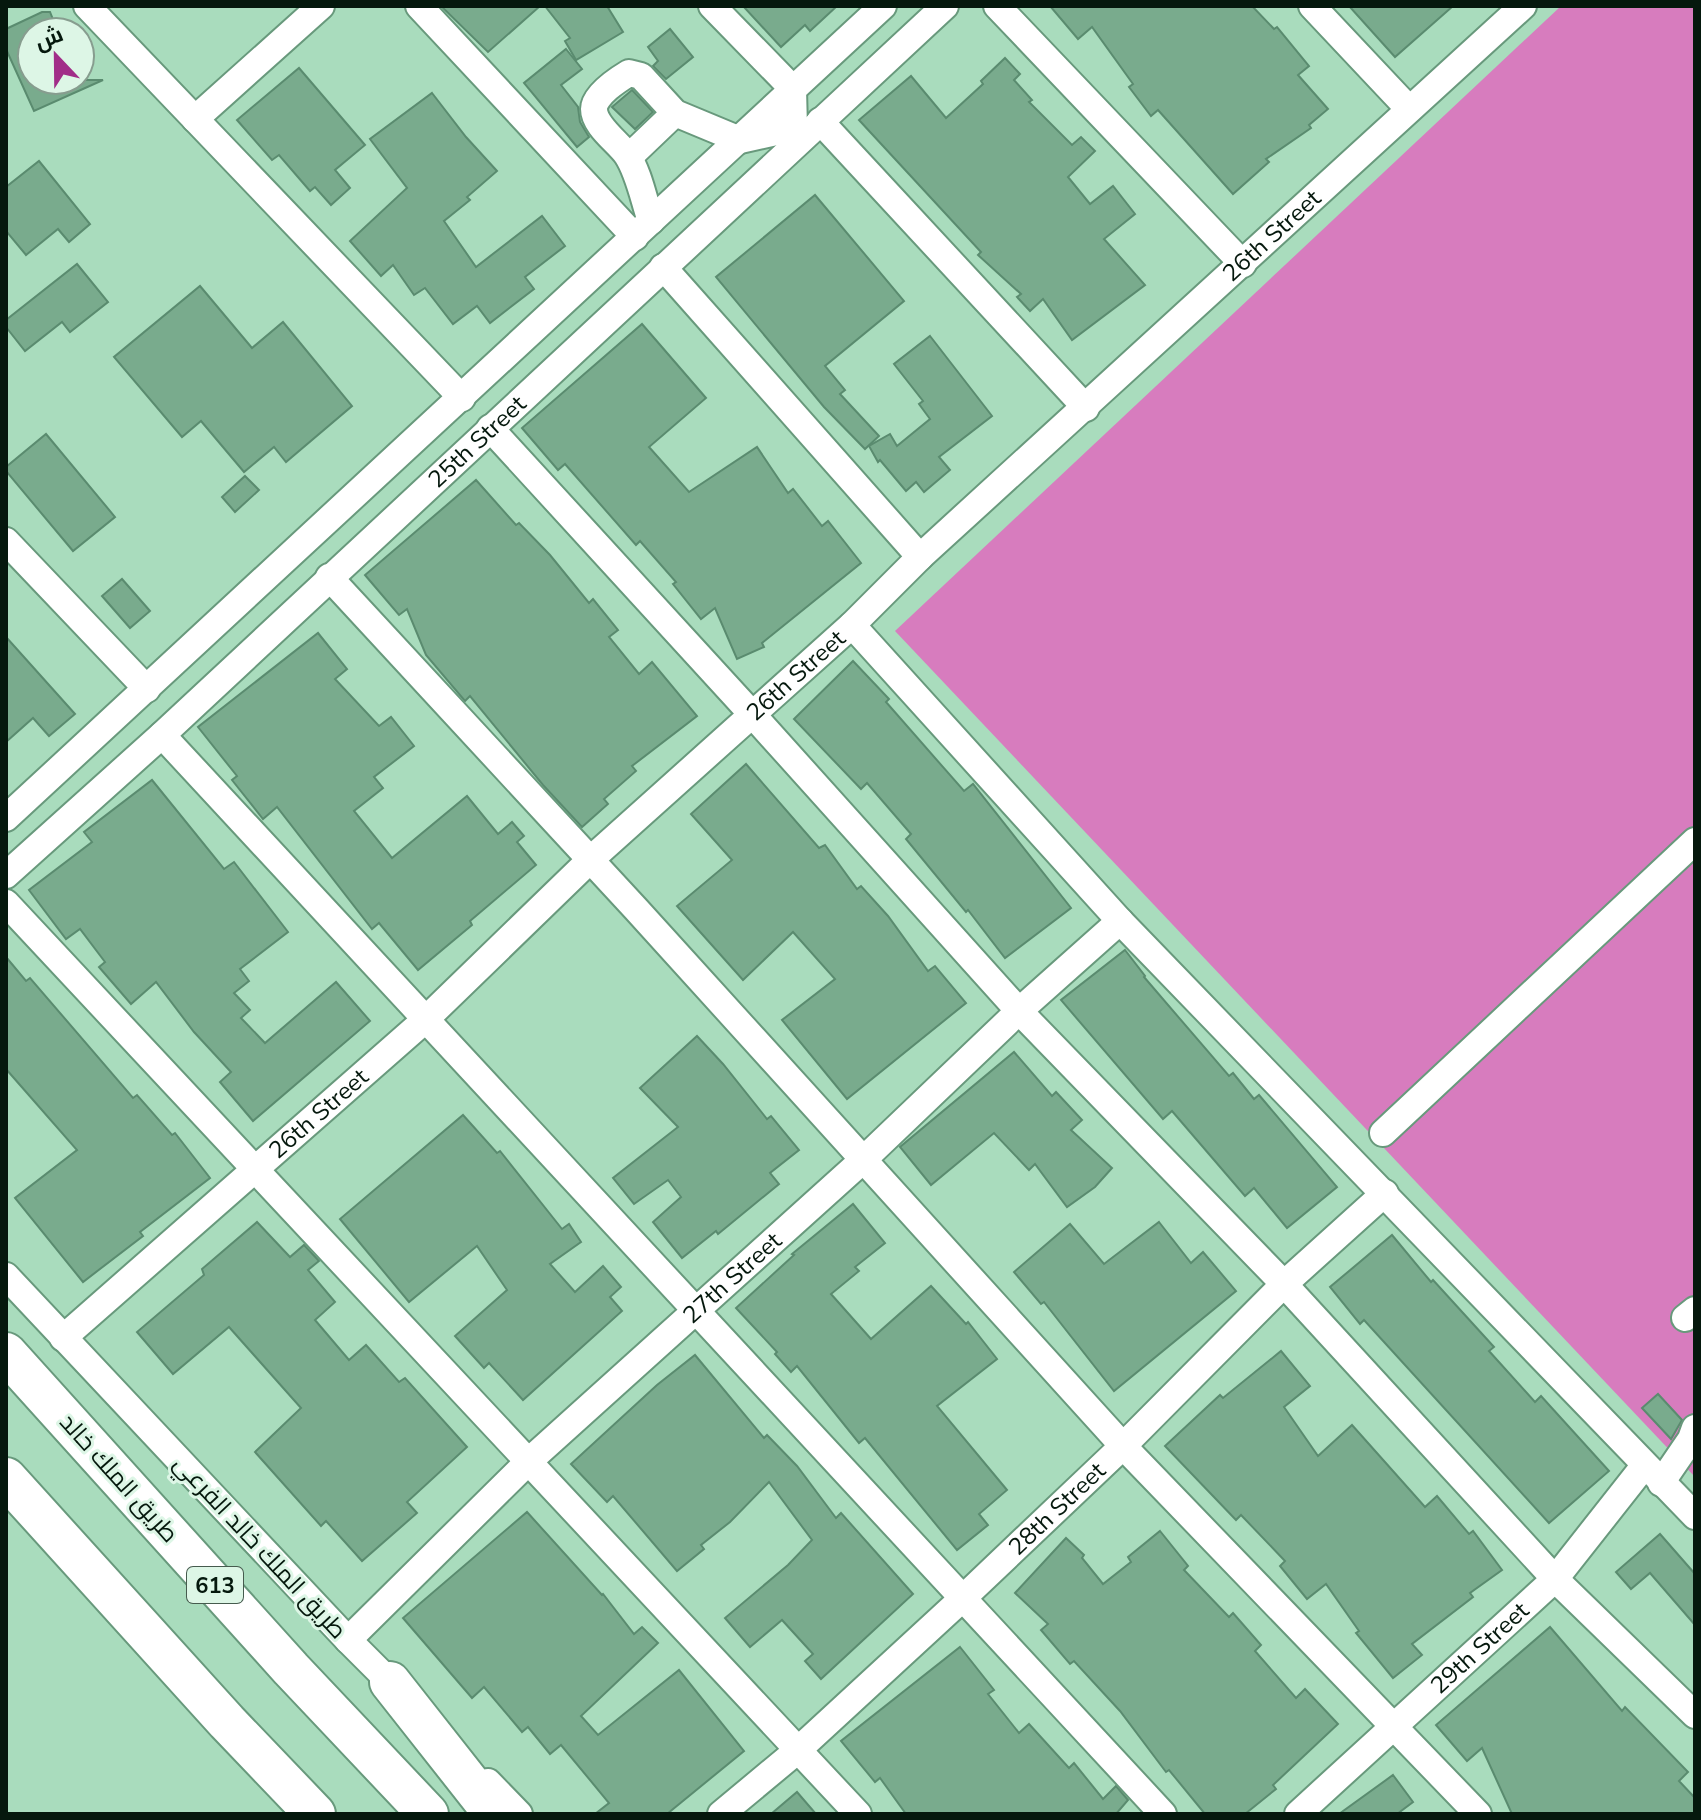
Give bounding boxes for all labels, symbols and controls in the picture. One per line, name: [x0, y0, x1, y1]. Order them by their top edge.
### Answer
north arrow: [16, 16, 96, 96]
text: ش: [30, 19, 68, 58]
street label: 26th Street: [1216, 182, 1328, 289]
street label: 25th Street: [421, 388, 533, 495]
street label: 26th Street: [739, 622, 852, 728]
street label: 26th Street: [262, 1061, 375, 1166]
street label: 27th Street: [676, 1225, 789, 1331]
street label: طريق الملك خالد: [52, 1407, 186, 1549]
street label: طريق الملك خالد الفرعي: [164, 1448, 354, 1648]
street label: 28th Street: [1001, 1455, 1113, 1563]
road number: 613: [187, 1567, 243, 1603]
street label: 29th Street: [1424, 1594, 1536, 1701]

